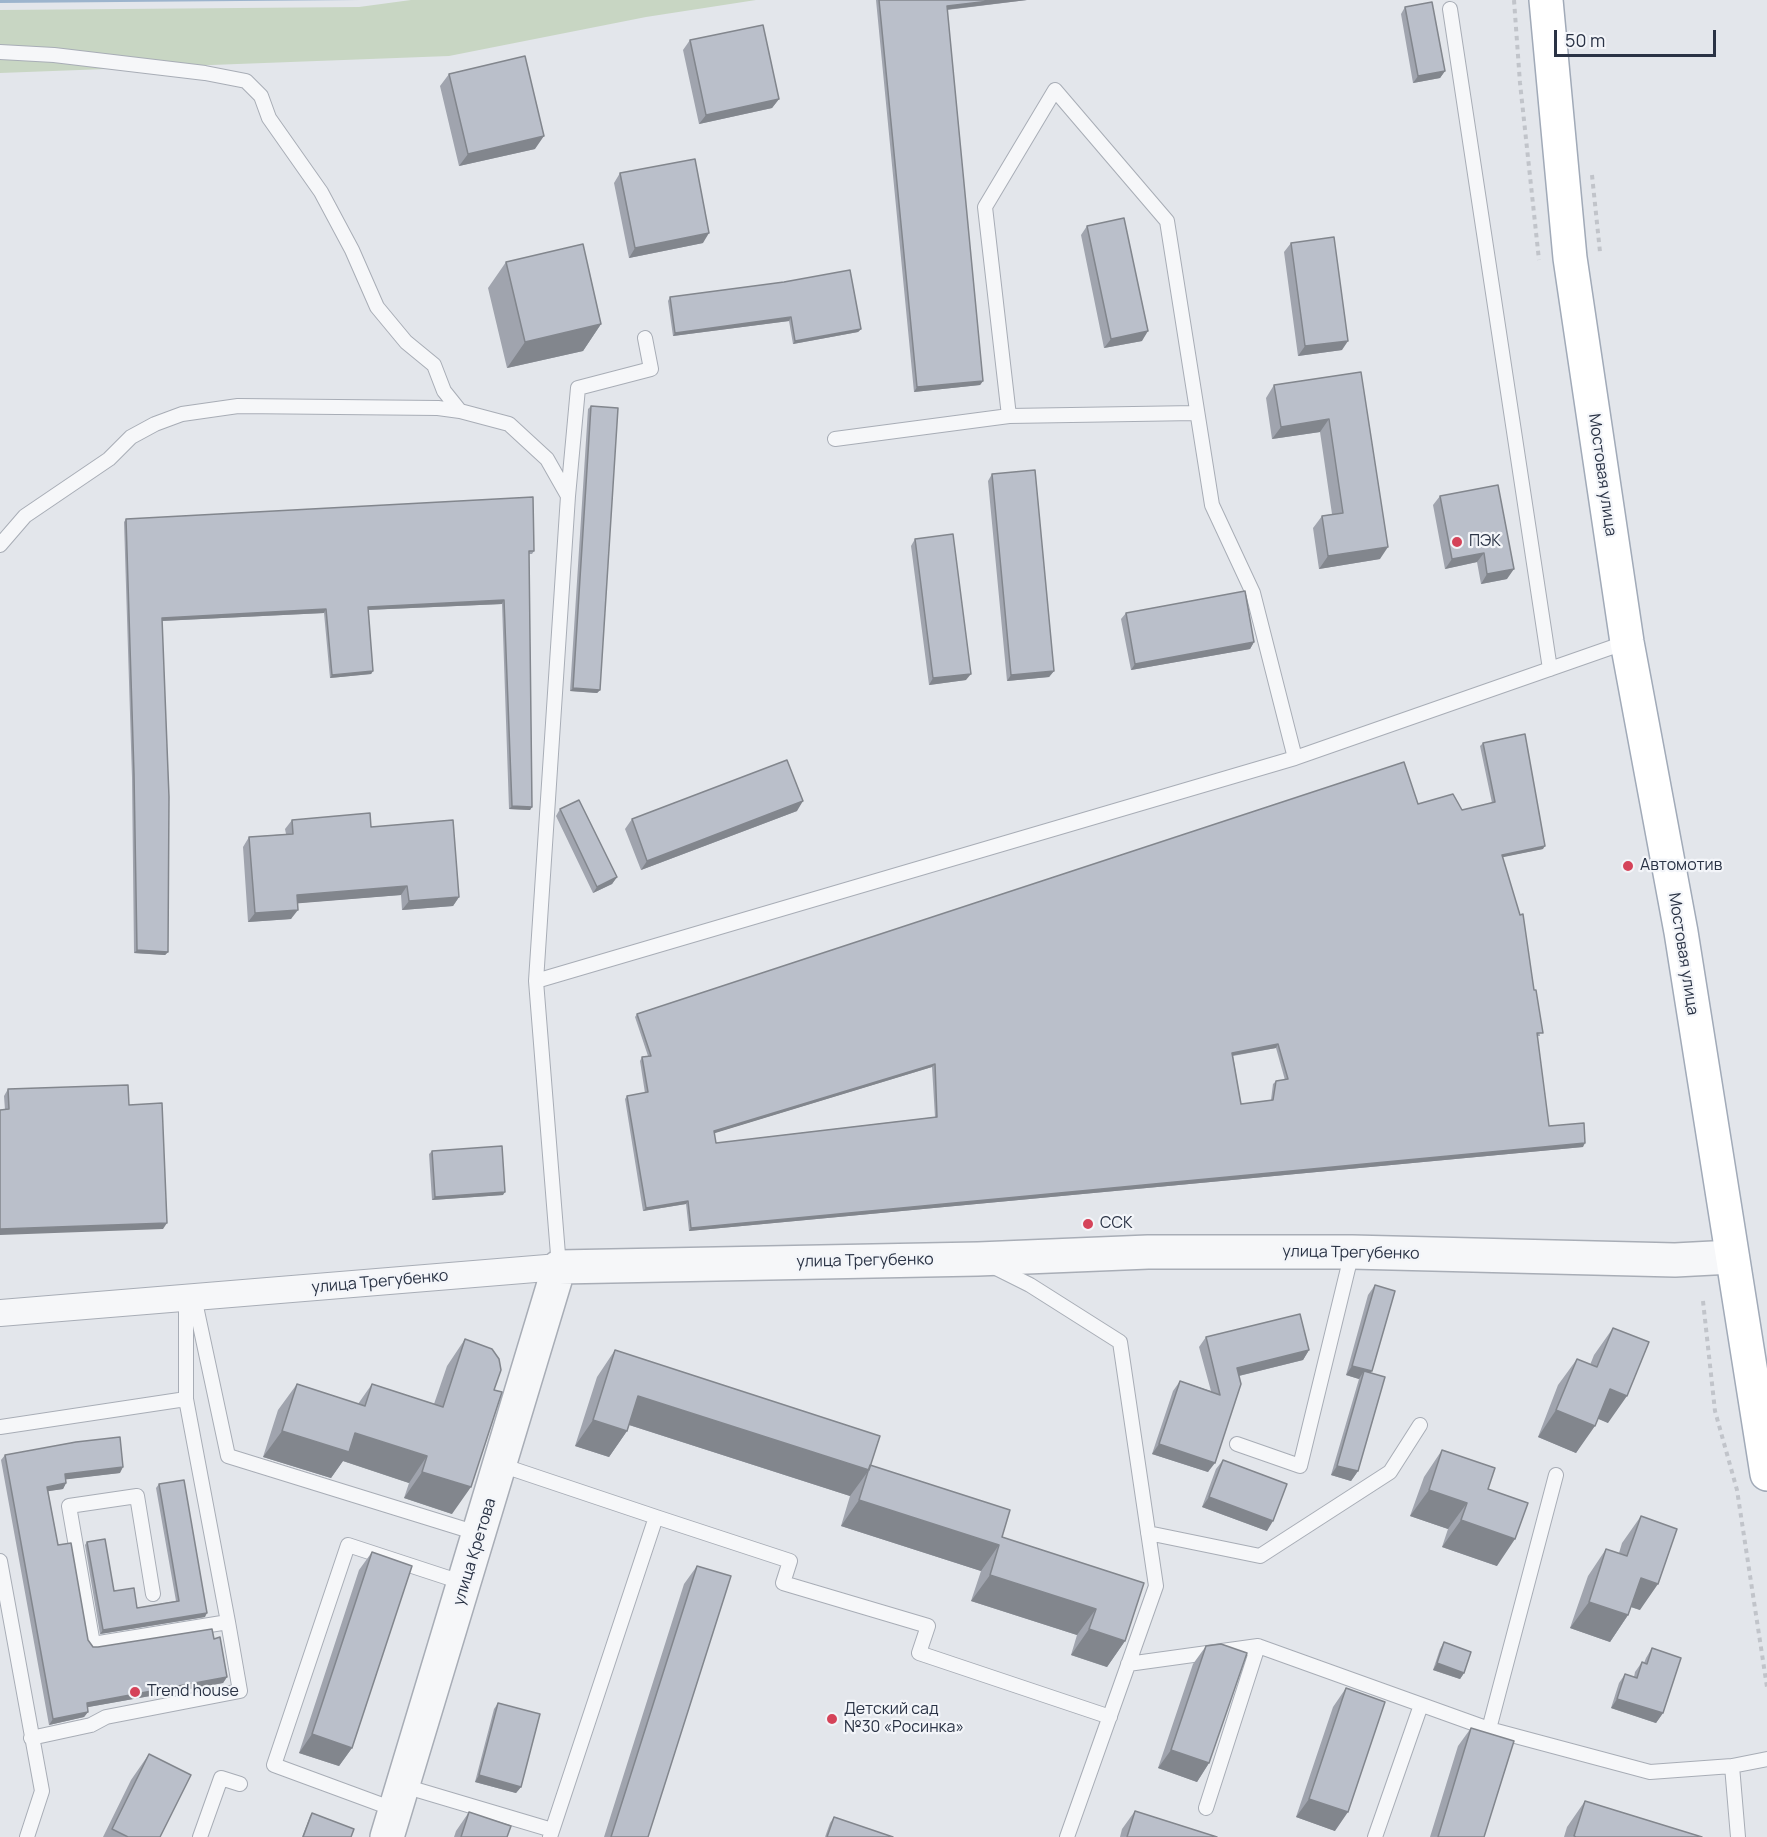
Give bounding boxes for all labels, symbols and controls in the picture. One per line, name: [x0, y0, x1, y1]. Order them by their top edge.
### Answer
scale bar: [1557, 18, 1719, 56]
text: 50 m: [1565, 28, 1605, 52]
street label: Мостовая улица: [1584, 412, 1620, 538]
place label: ПЭК: [1469, 532, 1501, 552]
marker: ПЭК: [1450, 535, 1464, 549]
place label: Автомотив: [1640, 856, 1722, 876]
marker: Автомотив: [1621, 859, 1635, 873]
street label: Мостовая улица: [1664, 891, 1702, 1017]
place label: ССК: [1100, 1214, 1132, 1234]
marker: ССК: [1081, 1217, 1095, 1231]
street label: улица Трегубенко: [1282, 1242, 1420, 1264]
street label: улица Трегубенко: [796, 1250, 934, 1272]
street label: улица Трегубенко: [311, 1266, 449, 1298]
street label: улица Кретова: [450, 1496, 500, 1608]
place label: Trend house: [147, 1682, 239, 1702]
marker: Trend house: [128, 1685, 142, 1699]
place label: Детский сад №30 «Росинка»: [844, 1700, 964, 1738]
marker: Детский сад №30 «Росинка»: [825, 1712, 839, 1726]

